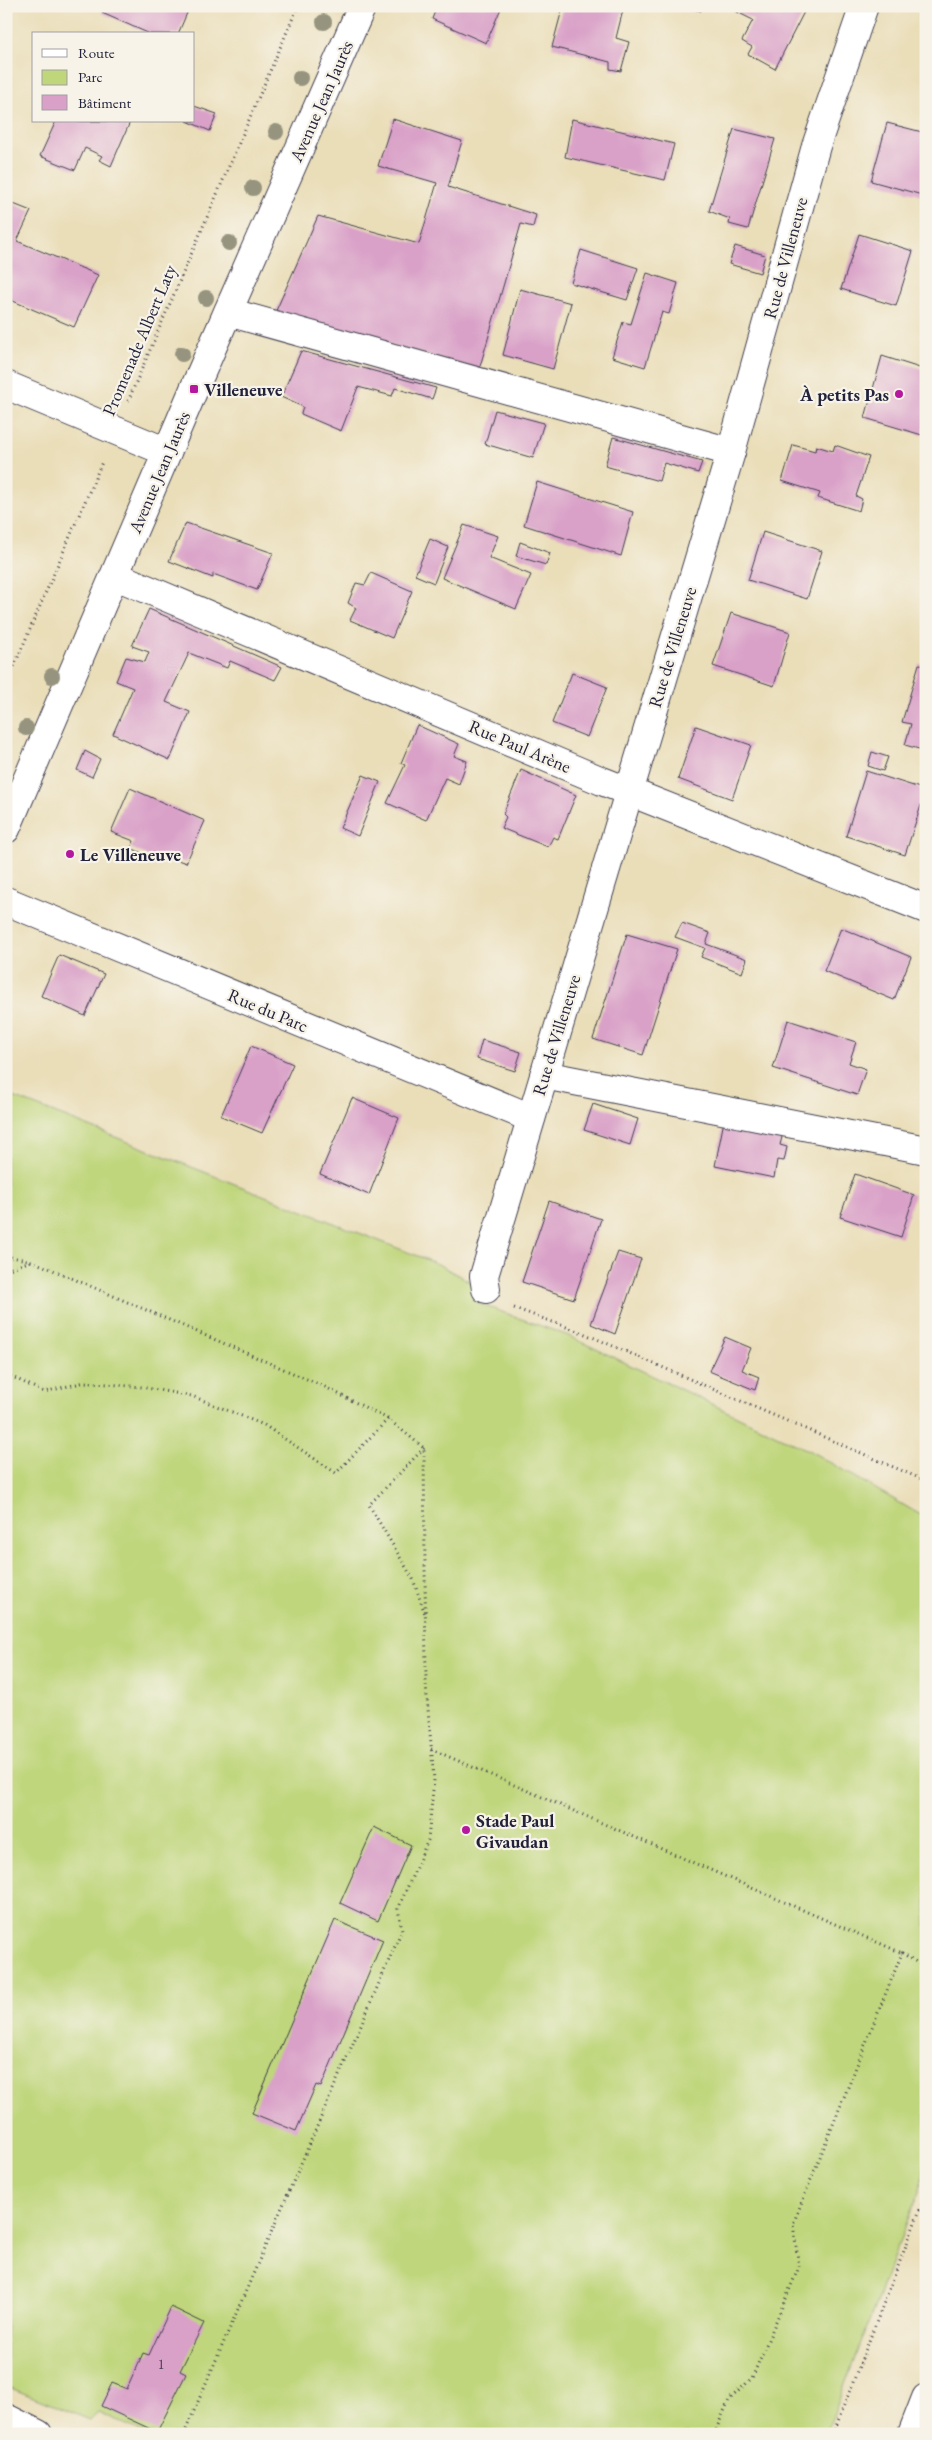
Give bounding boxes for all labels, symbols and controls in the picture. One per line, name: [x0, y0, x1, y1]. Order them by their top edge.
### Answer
legend: [32, 32, 195, 122]
street label: Avenue Jean Jaurès: [284, 37, 358, 166]
text: Route: [78, 43, 115, 62]
text: Parc: [78, 67, 103, 86]
text: Bâtiment: [78, 93, 132, 112]
street label: Rue de Villeneuve: [758, 195, 812, 321]
street label: Promenade Albert Laty: [97, 261, 181, 419]
place label: Villeneuve: [204, 378, 283, 401]
marker: Villeneuve: [188, 383, 200, 395]
place label: À petits Pas: [799, 383, 889, 406]
marker: À petits Pas: [893, 388, 905, 400]
street label: Avenue Jean Jaurès: [123, 407, 195, 537]
street label: Rue de Villeneuve: [643, 584, 701, 710]
street label: Rue Paul Arène: [466, 714, 574, 778]
place label: Le Villeneuve: [80, 843, 182, 866]
marker: Le Villeneuve: [64, 848, 76, 860]
street label: Rue de Villeneuve: [527, 972, 585, 1098]
street label: Rue du Parc: [225, 983, 311, 1037]
place label: Stade Paul Givaudan: [476, 1809, 554, 1853]
marker: Stade Paul Givaudan: [460, 1824, 472, 1836]
house number: 1: [157, 2354, 165, 2373]

